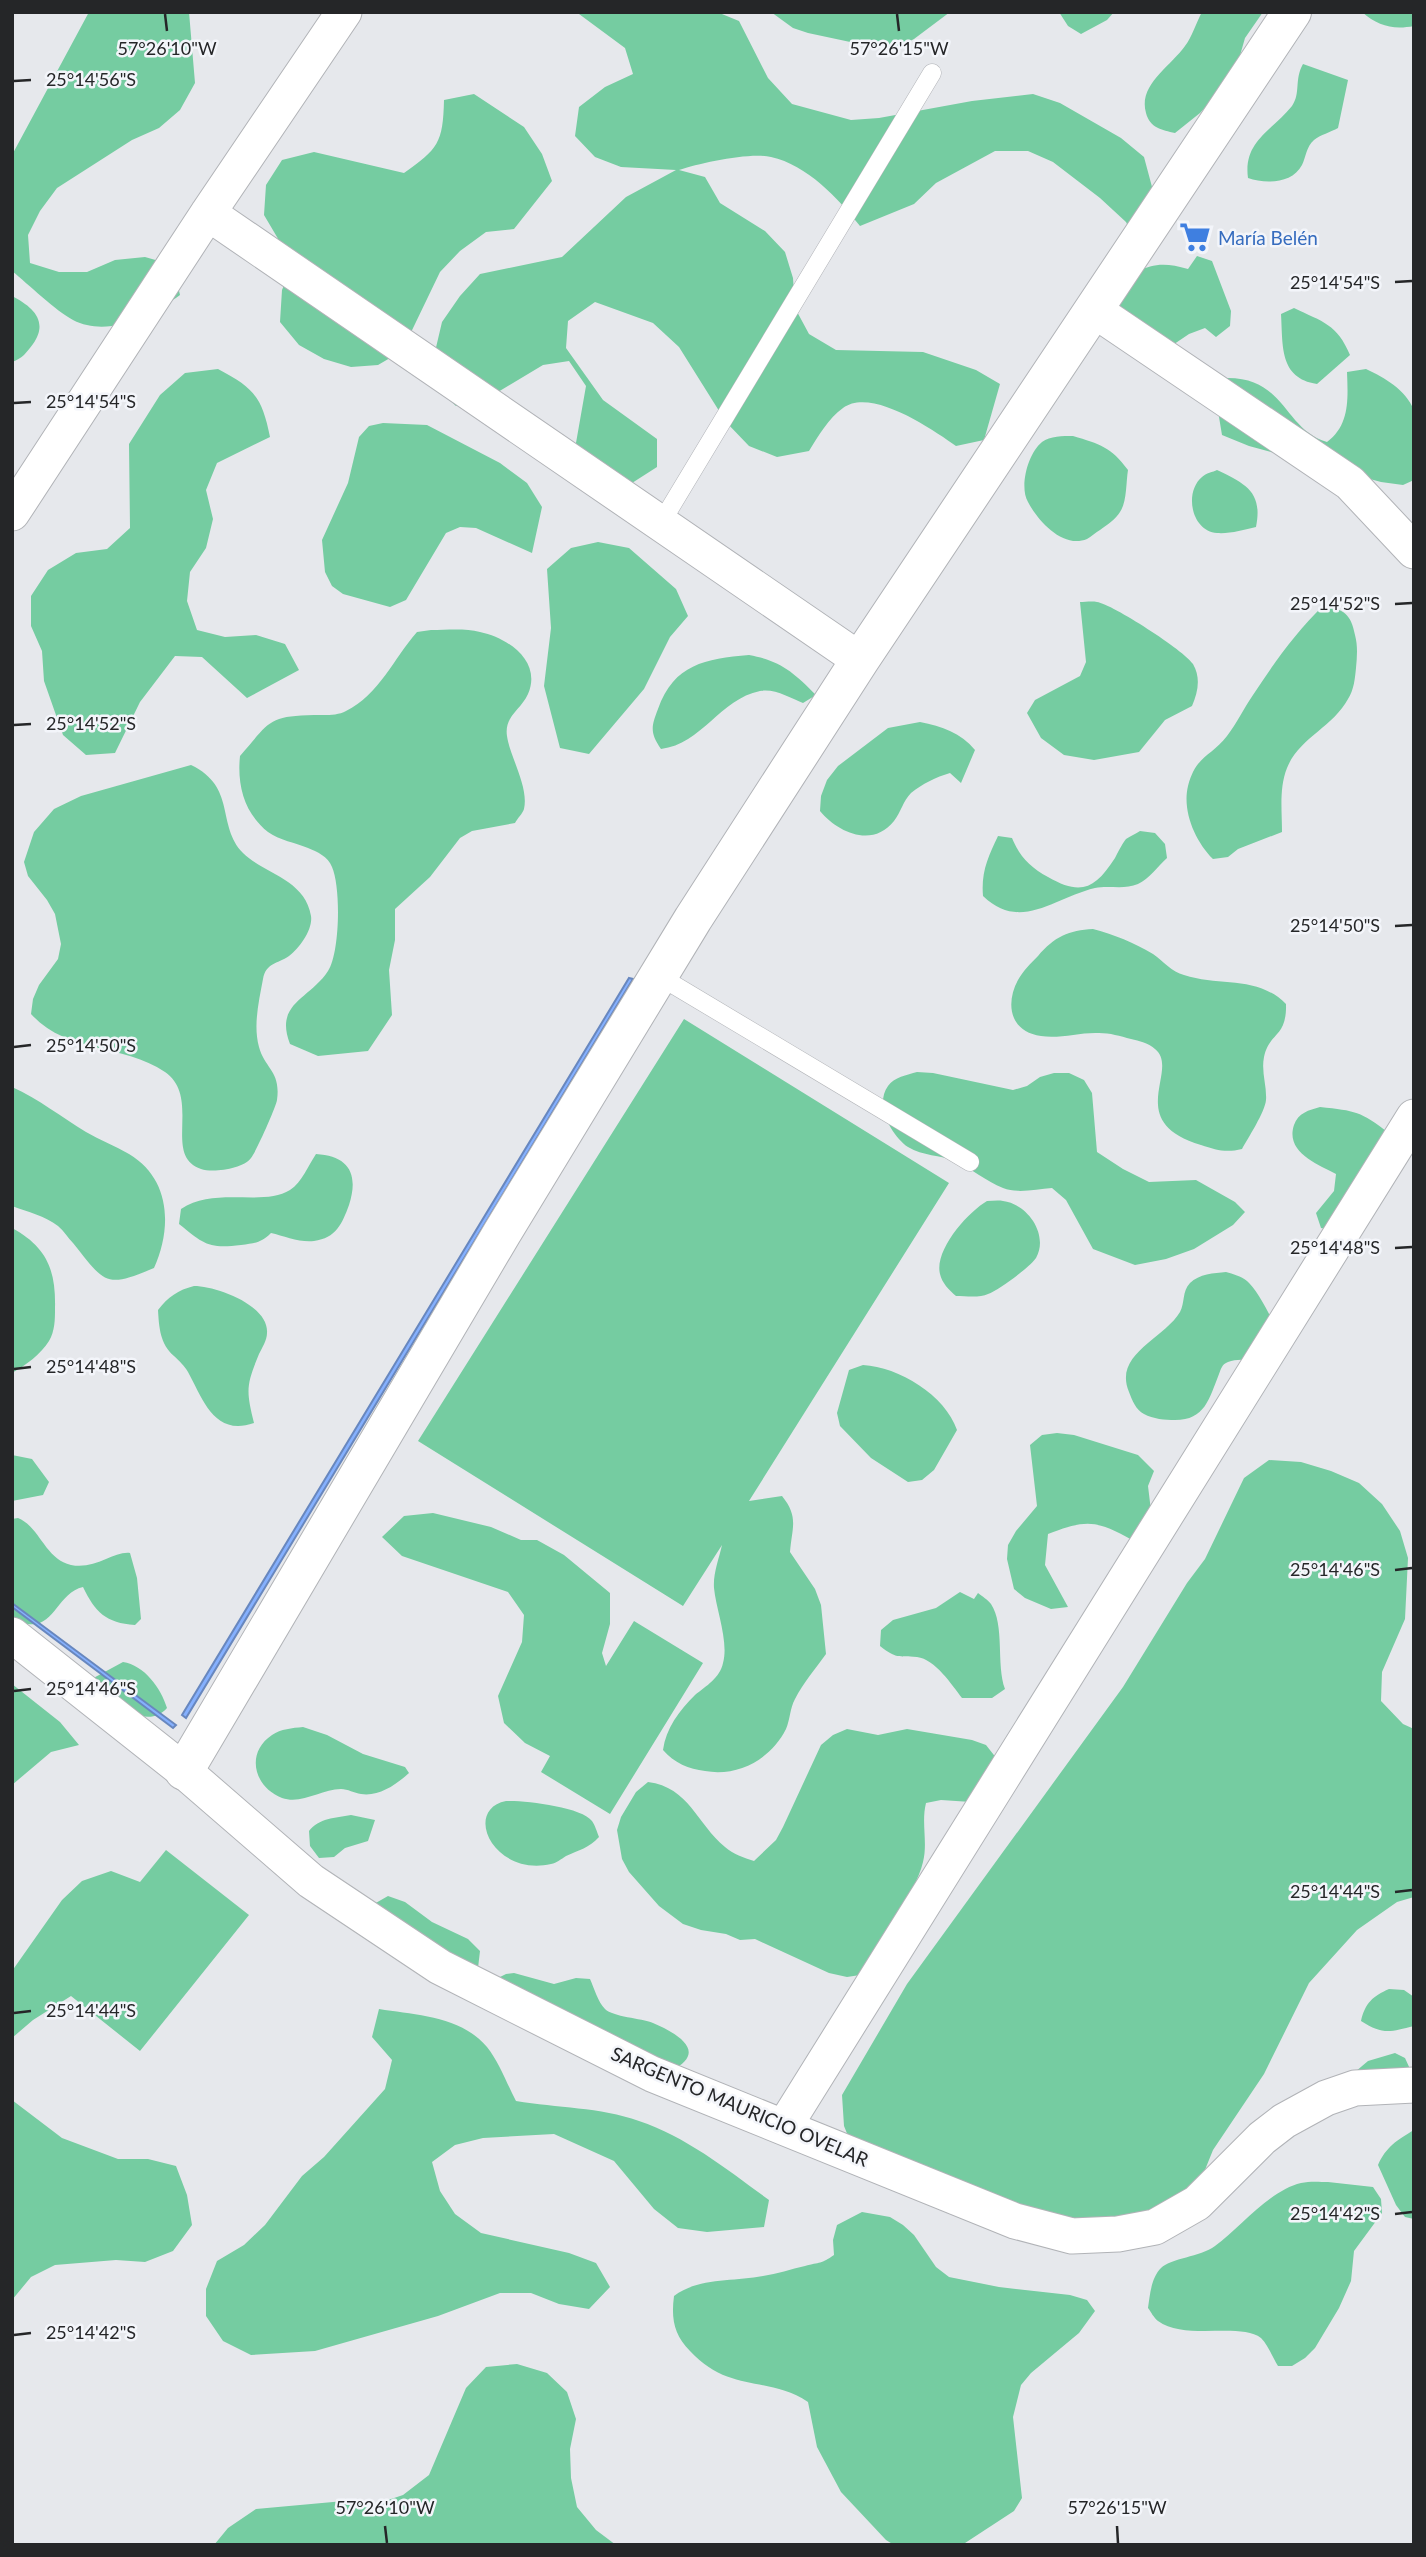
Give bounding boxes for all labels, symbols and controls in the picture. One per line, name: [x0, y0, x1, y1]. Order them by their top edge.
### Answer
text: 57°26'10"W: [117, 37, 217, 59]
text: 57°26'15"W: [849, 37, 949, 59]
text: 25°14'56"S: [46, 68, 136, 90]
supermarket icon: María Belén: [1178, 220, 1212, 254]
place label: María Belén: [1218, 226, 1318, 249]
text: 25°14'54"S: [1290, 271, 1380, 293]
text: 25°14'54"S: [46, 390, 136, 412]
text: 25°14'52"S: [1290, 592, 1380, 614]
text: 25°14'52"S: [46, 712, 136, 734]
text: 25°14'50"S: [1290, 914, 1380, 936]
text: 25°14'50"S: [46, 1034, 136, 1056]
text: 25°14'48"S: [1290, 1236, 1380, 1258]
text: 25°14'48"S: [46, 1355, 136, 1377]
text: 25°14'46"S: [1290, 1558, 1380, 1580]
text: 25°14'46"S: [46, 1677, 136, 1699]
text: 25°14'44"S: [1290, 1880, 1380, 1902]
text: 25°14'44"S: [46, 1999, 136, 2021]
street label: SARGENTO MAURICIO OVELAR: [608, 2041, 872, 2171]
text: 25°14'42"S: [1290, 2202, 1380, 2224]
text: 25°14'42"S: [46, 2321, 136, 2343]
text: 57°26'10"W: [335, 2496, 435, 2518]
text: 57°26'15"W: [1067, 2496, 1167, 2518]

